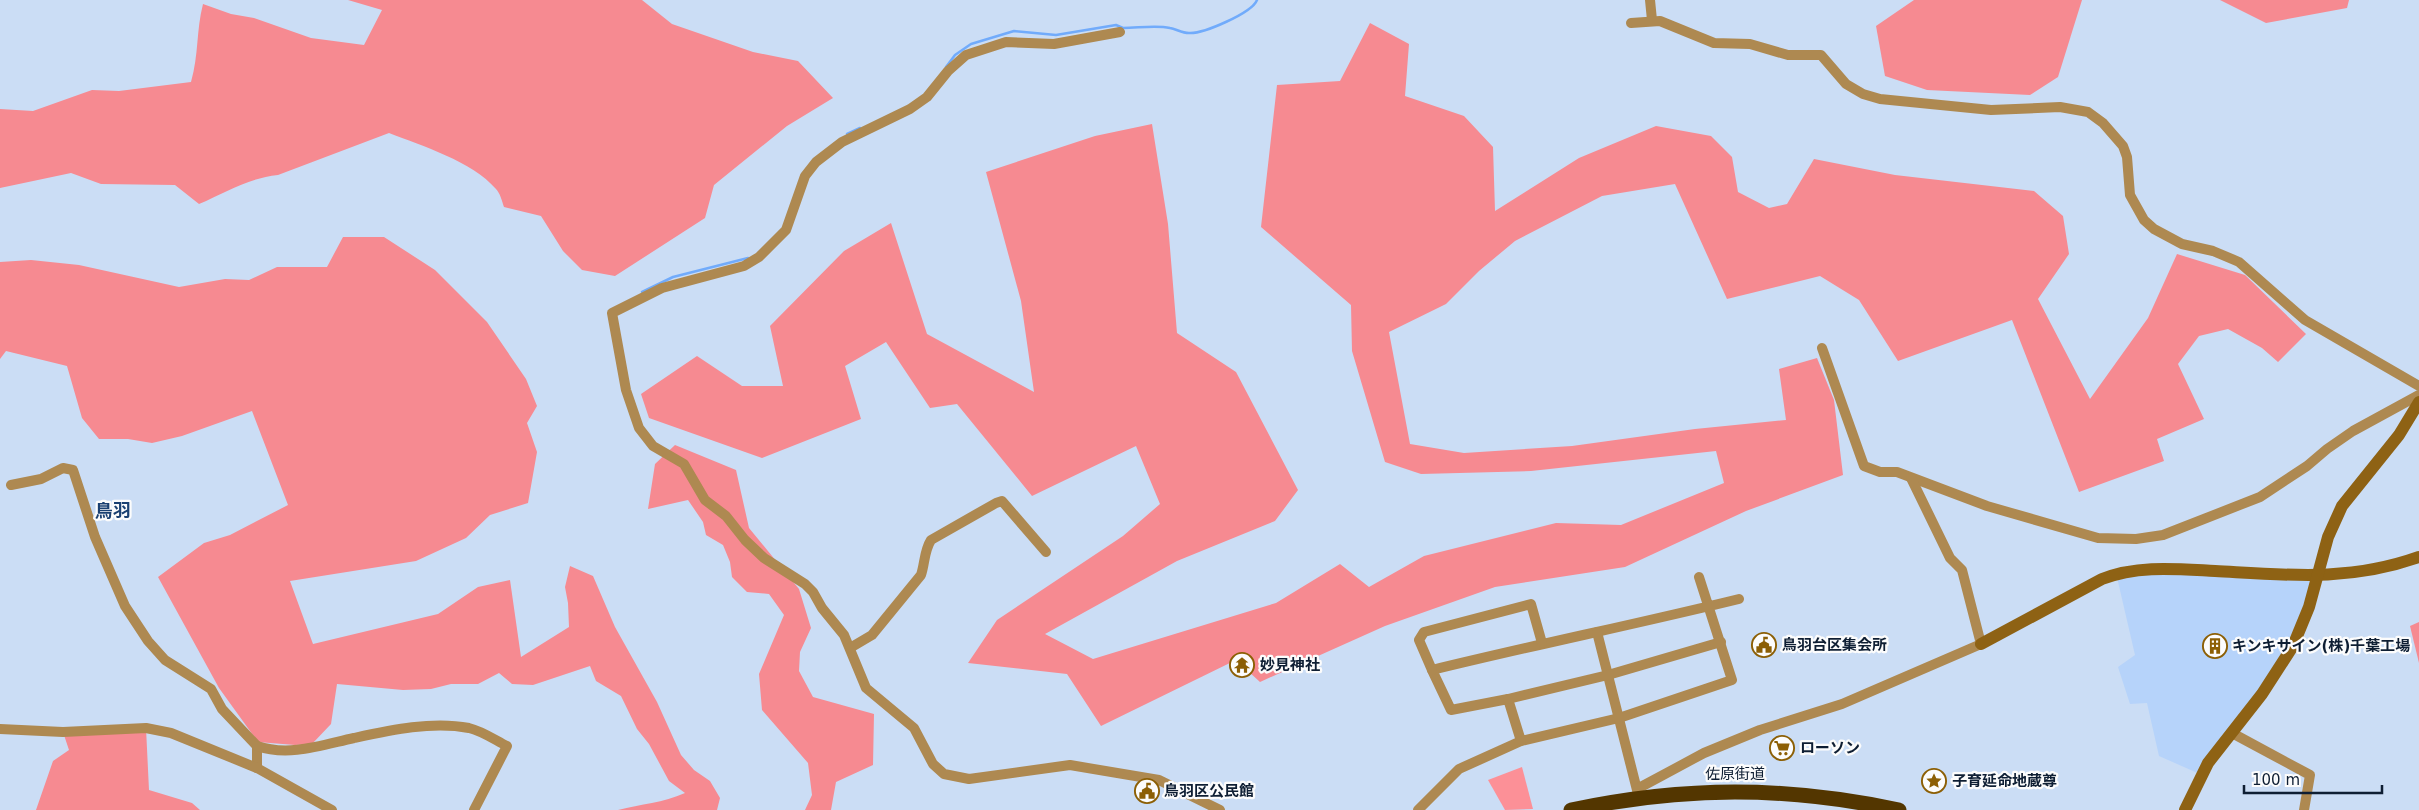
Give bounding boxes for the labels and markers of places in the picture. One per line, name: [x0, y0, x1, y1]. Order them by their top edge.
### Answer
public building icon: 鳥羽台区集会所: [1751, 632, 1777, 658]
building icon: キンキサイン(株)千葉工場: [2202, 633, 2228, 659]
place label: 鳥羽台区集会所: [1782, 636, 1887, 654]
place label: キンキサイン(株)千葉工場: [2232, 637, 2410, 655]
temple icon: 妙見神社: [1229, 652, 1255, 678]
place label: 妙見神社: [1260, 656, 1320, 674]
supermarket icon: ローソン: [1769, 735, 1795, 761]
place label: ローソン: [1800, 739, 1860, 757]
place icon: 子育延命地蔵尊: [1921, 768, 1947, 794]
place label: 子育延命地蔵尊: [1952, 772, 2057, 790]
public building icon: 鳥羽区公民館: [1134, 778, 1160, 804]
place label: 鳥羽区公民館: [1164, 782, 1254, 800]

